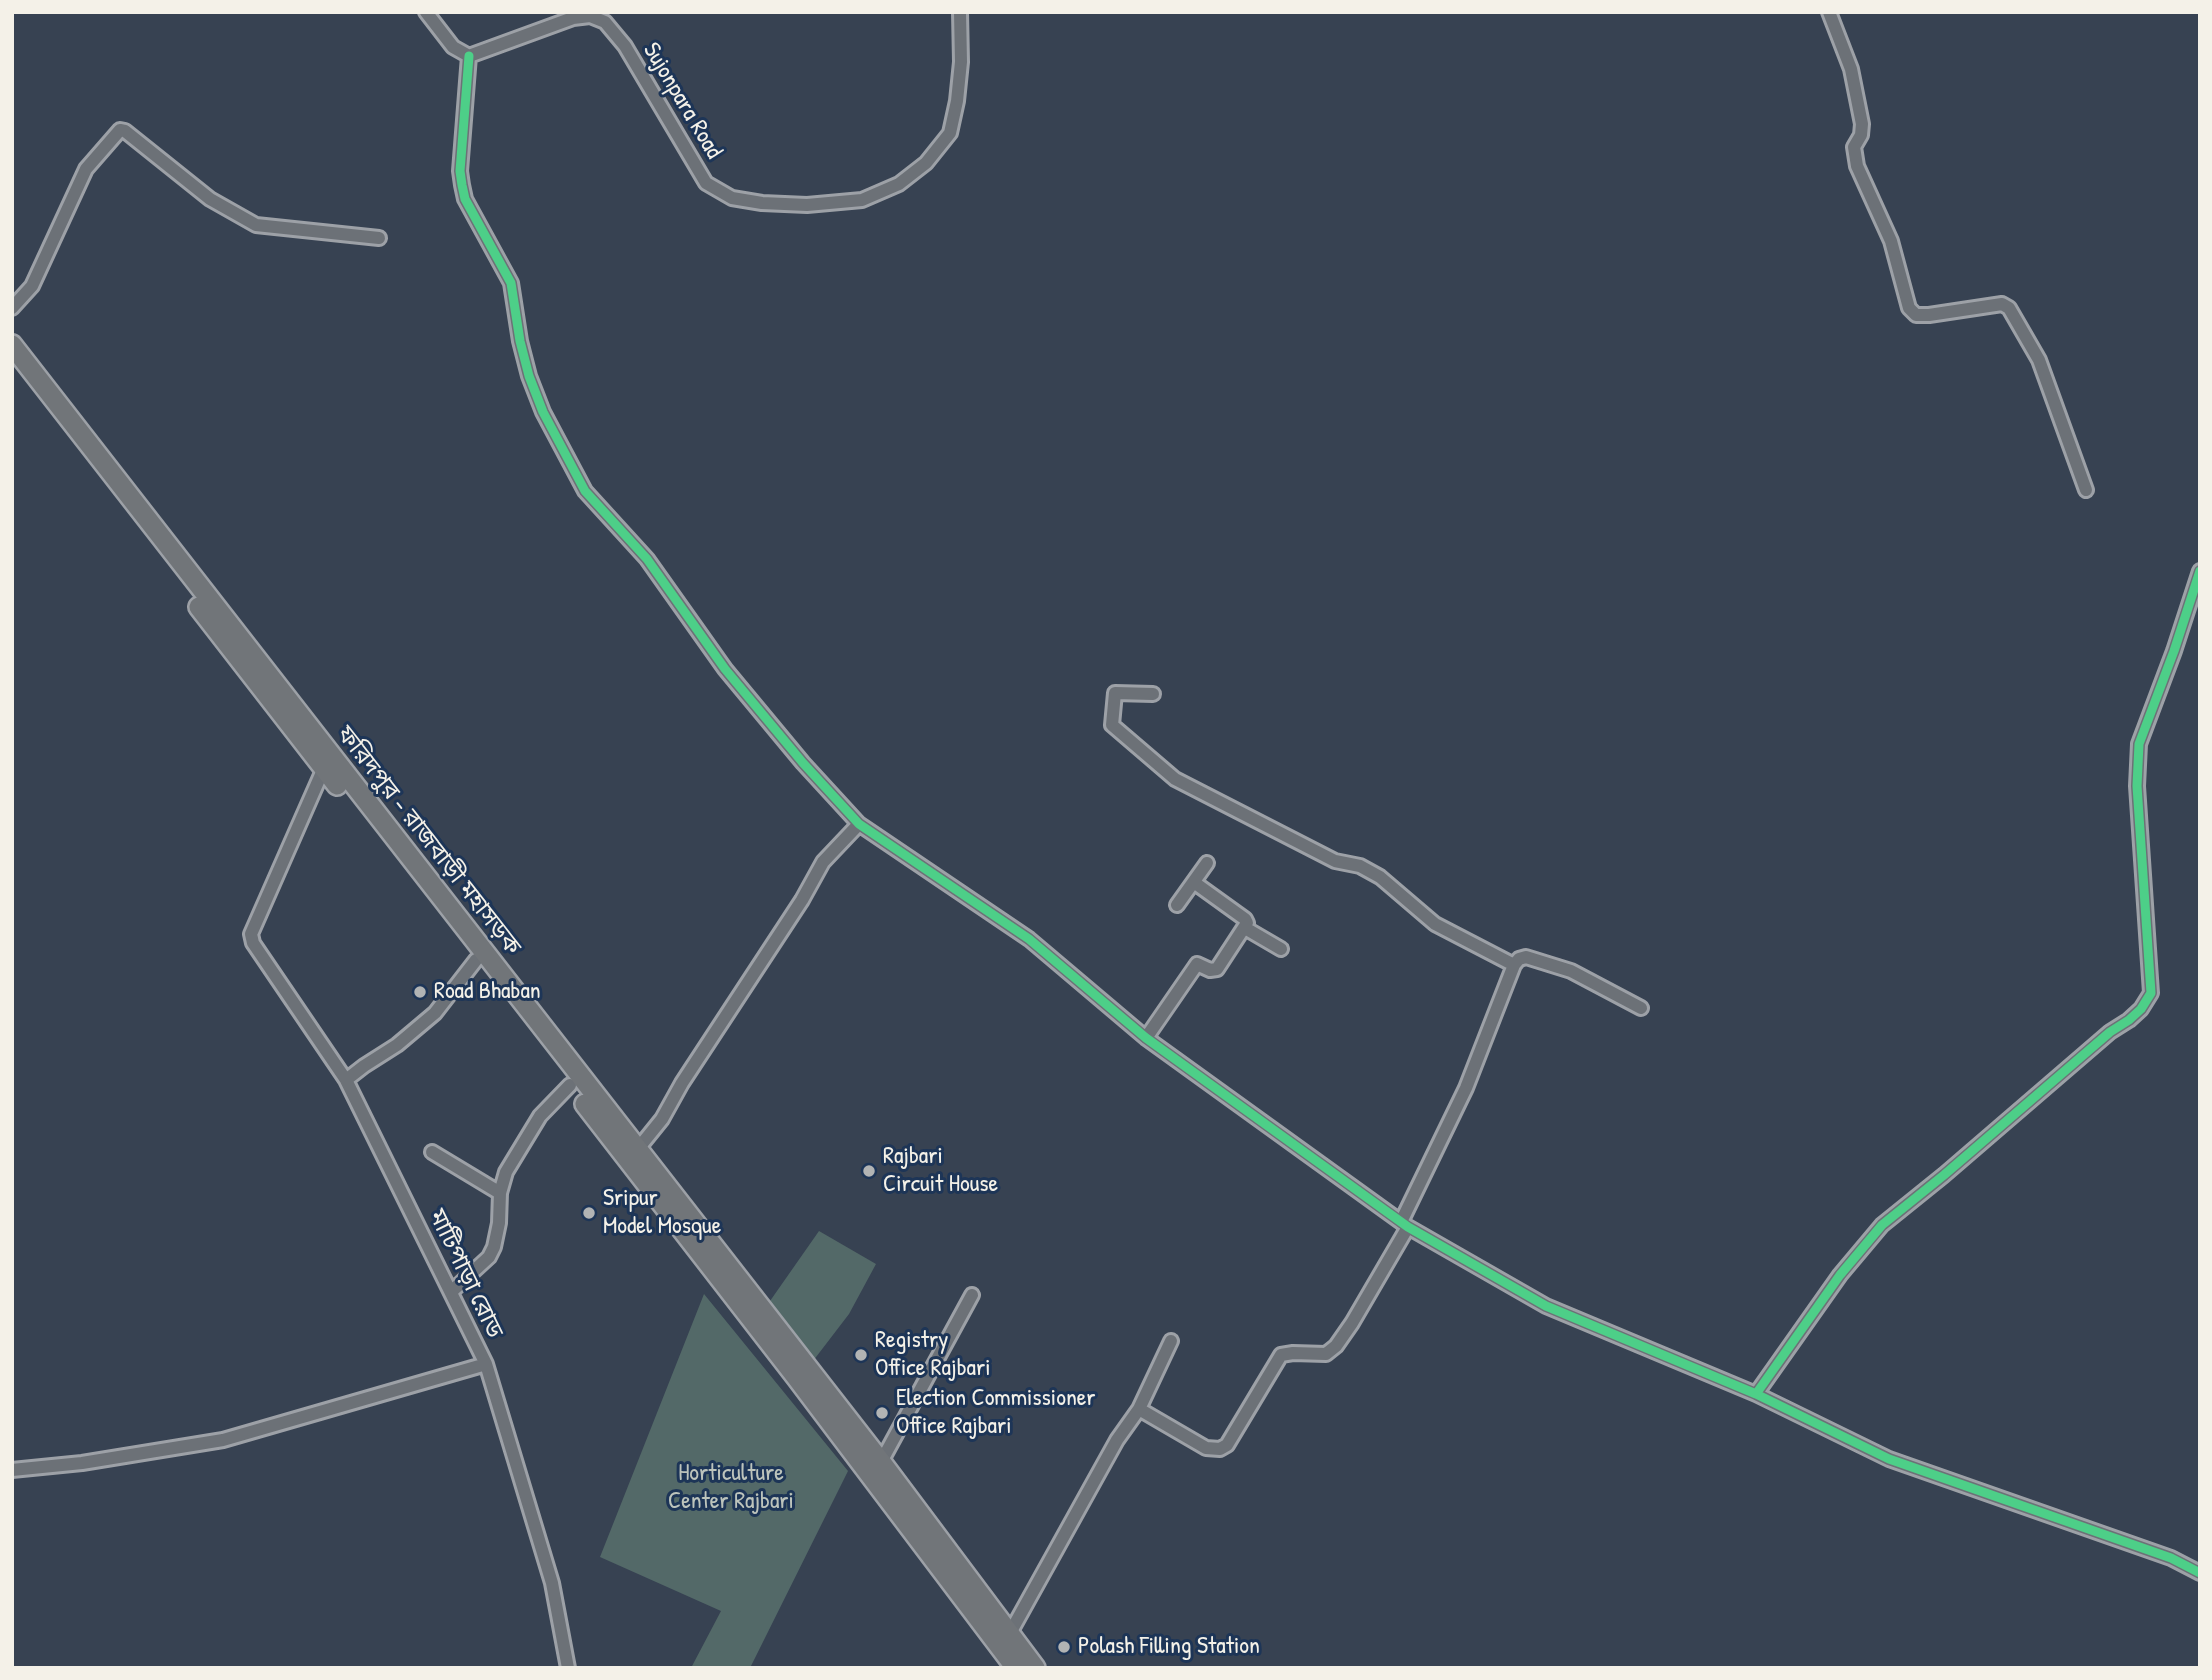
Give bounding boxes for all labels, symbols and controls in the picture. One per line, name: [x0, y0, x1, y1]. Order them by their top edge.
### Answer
street label: Sujonpara Road: [636, 38, 728, 164]
street label: ফরিদপুর - রাজবাড়ী মহাসড়ক: [330, 721, 526, 961]
place label: Road Bhaban: [434, 978, 541, 1006]
marker: Road Bhaban: [412, 984, 428, 1000]
place label: Rajbari Circuit House: [883, 1143, 998, 1199]
marker: Rajbari Circuit House: [861, 1163, 877, 1179]
place label: Sripur Model Mosque: [603, 1185, 721, 1241]
street label: মাটিপাড়া রোড: [421, 1205, 509, 1343]
marker: Sripur Model Mosque: [581, 1205, 597, 1221]
place label: Registry Office Rajbari: [875, 1327, 991, 1383]
marker: Registry Office Rajbari: [853, 1347, 869, 1363]
place label: Election Commissioner Office Rajbari: [896, 1385, 1096, 1441]
marker: Election Commissioner Office Rajbari: [874, 1405, 890, 1421]
park label: Horticulture Center Rajbari: [668, 1460, 794, 1516]
place label: Polash Filling Station: [1078, 1633, 1260, 1661]
marker: Polash Filling Station: [1056, 1639, 1072, 1655]

